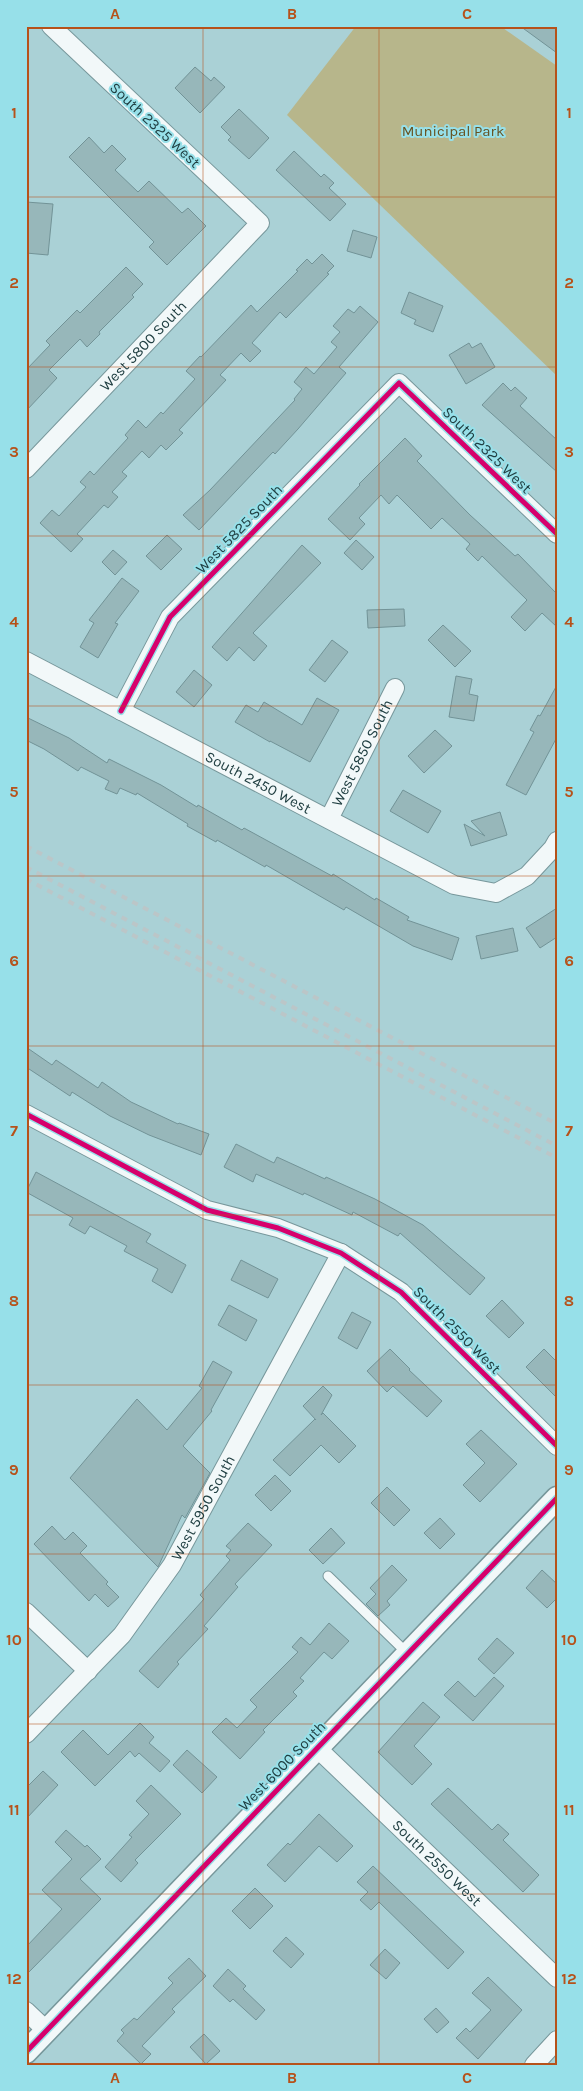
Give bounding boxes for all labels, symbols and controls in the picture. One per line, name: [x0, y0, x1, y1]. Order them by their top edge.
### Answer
text: A: [110, 4, 120, 23]
text: B: [287, 4, 297, 23]
text: C: [462, 4, 472, 23]
street label: South 2325 West: [106, 79, 204, 172]
text: 1: [11, 103, 17, 122]
text: 1: [566, 103, 572, 122]
park label: Municipal Park: [402, 122, 504, 140]
text: 2: [9, 273, 19, 292]
text: 2: [564, 273, 574, 292]
street label: West 5800 South: [96, 297, 190, 395]
street label: South 2325 West: [439, 403, 536, 497]
text: 3: [9, 442, 19, 461]
text: 3: [564, 442, 574, 461]
street label: West 5825 South: [192, 481, 286, 577]
text: 4: [9, 612, 19, 631]
text: 4: [564, 612, 574, 631]
street label: West 5850 South: [328, 696, 397, 809]
street label: South 2450 West: [202, 747, 314, 818]
text: 5: [9, 782, 19, 801]
text: 5: [564, 782, 574, 801]
text: 6: [9, 951, 19, 970]
text: 6: [564, 951, 574, 970]
text: 7: [10, 1121, 18, 1140]
text: 7: [565, 1121, 573, 1140]
street label: South 2550 West: [409, 1282, 505, 1378]
text: 8: [9, 1291, 19, 1310]
text: 8: [564, 1291, 574, 1310]
street label: West 5950 South: [167, 1452, 239, 1563]
text: 9: [9, 1460, 19, 1479]
text: 9: [564, 1460, 574, 1479]
text: 10: [6, 1630, 22, 1649]
text: 10: [561, 1630, 577, 1649]
street label: West 6000 South: [235, 1717, 329, 1815]
text: 11: [8, 1800, 20, 1819]
text: 11: [563, 1800, 575, 1819]
street label: South 2550 West: [388, 1816, 486, 1910]
text: 12: [6, 1969, 22, 1988]
text: 12: [561, 1969, 577, 1988]
text: A: [110, 2068, 120, 2087]
text: B: [287, 2068, 297, 2087]
text: C: [462, 2068, 472, 2087]

